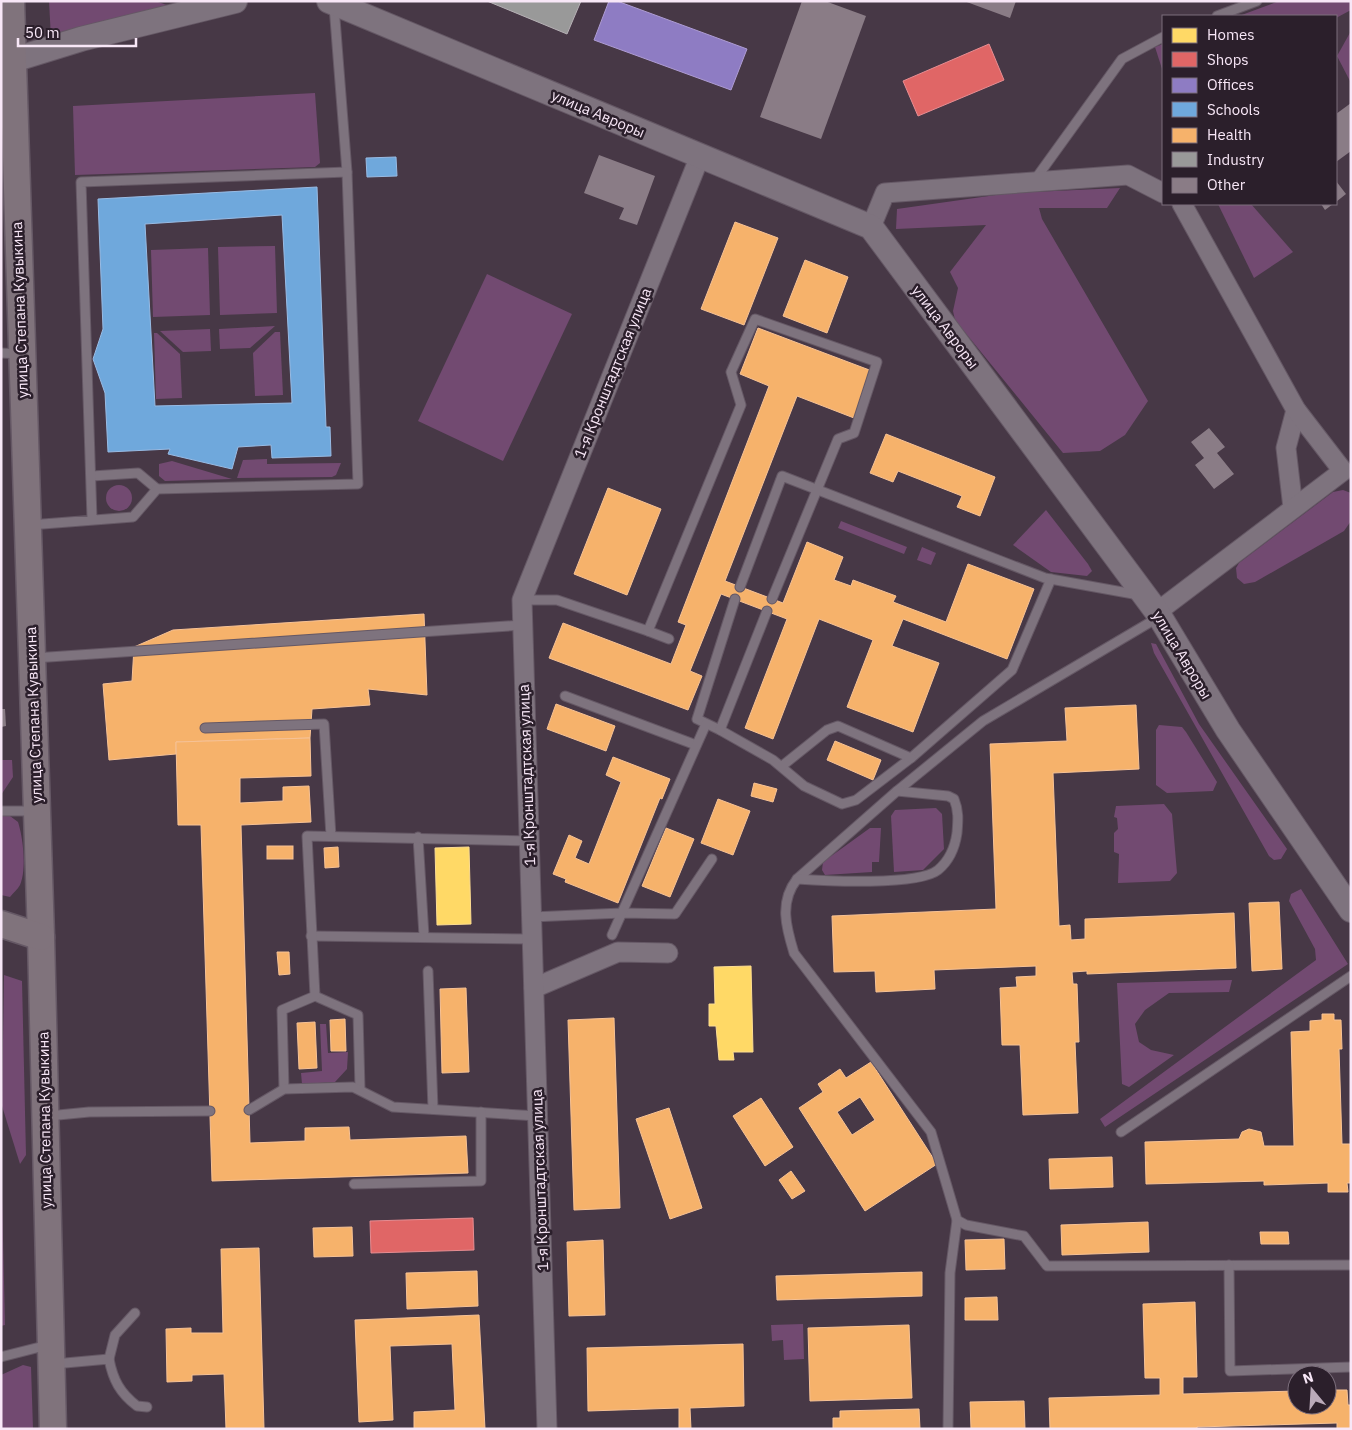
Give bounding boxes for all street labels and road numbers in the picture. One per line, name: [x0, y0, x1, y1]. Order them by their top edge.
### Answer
street label: улица Авроры: [549, 85, 648, 142]
street label: улица Степана Кувыкина: [7, 221, 32, 399]
street label: улица Авроры: [908, 281, 983, 372]
street label: 1-я Кронштадтская улица: [570, 285, 655, 461]
street label: улица Авроры: [1149, 607, 1216, 702]
street label: улица Степана Кувыкина: [21, 626, 46, 804]
street label: 1-я Кронштадтская улица: [514, 684, 539, 866]
street label: улица Степана Кувыкина: [33, 1032, 56, 1208]
street label: 1-я Кронштадтская улица: [527, 1089, 552, 1271]

